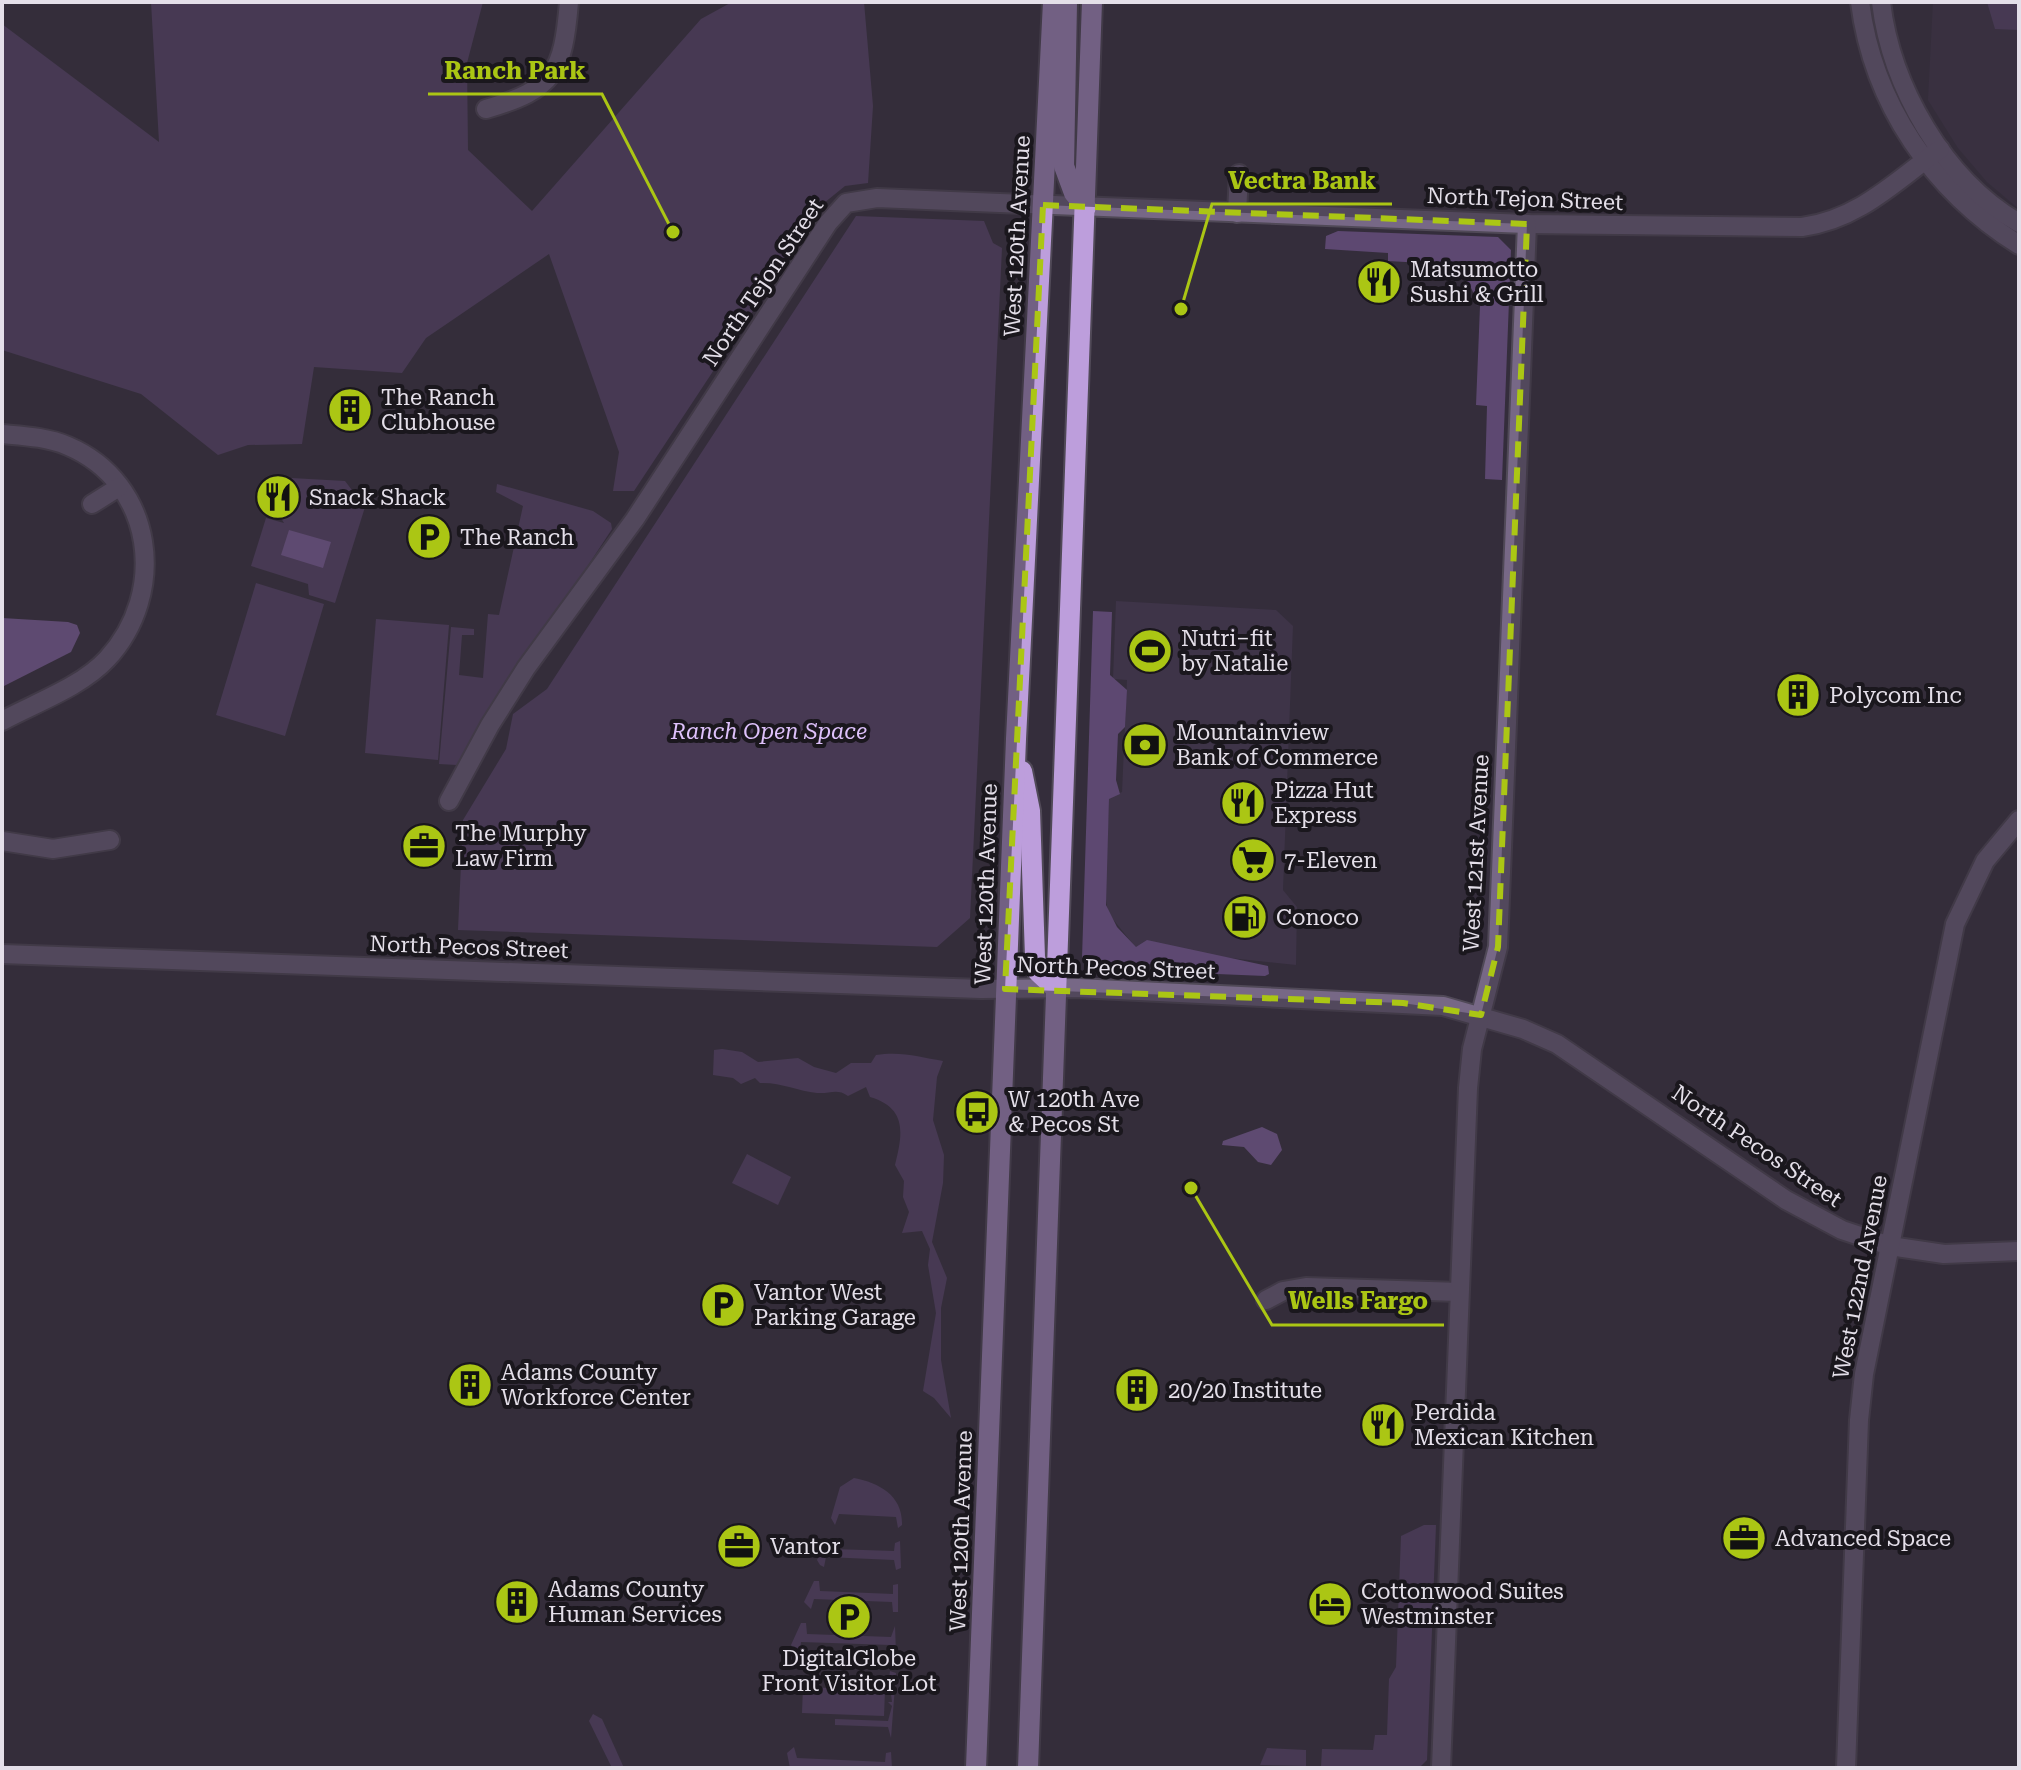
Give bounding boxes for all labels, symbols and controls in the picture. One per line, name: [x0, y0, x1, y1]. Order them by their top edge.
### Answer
callout: Ranch Park: [428, 46, 602, 94]
text: Ranch Park: [444, 57, 586, 85]
street label: West 120th Avenue: [999, 135, 1035, 337]
callout: Vectra Bank: [1212, 156, 1392, 204]
text: Vectra Bank: [1228, 167, 1377, 195]
street label: North Tejon Street: [1426, 183, 1624, 215]
street label: North Tejon Street: [698, 194, 828, 370]
place label: Matsumotto Sushi & Grill: [1410, 257, 1544, 307]
restaurant icon: Matsumotto Sushi & Grill: [1355, 258, 1403, 306]
place label: The Ranch Clubhouse: [381, 385, 495, 435]
building icon: The Ranch Clubhouse: [326, 386, 374, 434]
restaurant icon: Snack Shack: [254, 473, 302, 521]
place label: Snack Shack: [309, 485, 446, 510]
parking icon: The Ranch: [405, 513, 453, 561]
place label: The Ranch: [460, 525, 574, 550]
place label: Nutri–fit by Natalie: [1181, 626, 1288, 676]
sports icon: Nutri–fit by Natalie: [1126, 627, 1174, 675]
building icon: Polycom Inc: [1774, 671, 1822, 719]
place label: Polycom Inc: [1829, 683, 1962, 708]
park label: Ranch Open Space: [670, 719, 867, 744]
place label: Mountainview Bank of Commerce: [1176, 720, 1378, 770]
bank icon: Mountainview Bank of Commerce: [1121, 721, 1169, 769]
street label: West 121st Avenue: [1458, 754, 1494, 952]
place label: Pizza Hut Express: [1274, 778, 1374, 828]
restaurant icon: Pizza Hut Express: [1219, 779, 1267, 827]
street label: West 120th Avenue: [970, 783, 1002, 985]
place label: The Murphy Law Firm: [455, 821, 587, 871]
office icon: The Murphy Law Firm: [400, 822, 448, 870]
supermarket icon: 7-Eleven: [1229, 836, 1277, 884]
place label: 7-Eleven: [1284, 848, 1377, 873]
fuel station icon: Conoco: [1221, 893, 1269, 941]
place label: Conoco: [1276, 905, 1359, 930]
street label: North Pecos Street: [369, 931, 569, 963]
street label: North Pecos Street: [1016, 952, 1216, 984]
street label: North Pecos Street: [1668, 1080, 1846, 1212]
place label: W 120th Ave & Pecos St: [1008, 1087, 1140, 1137]
bus stop icon: W 120th Ave & Pecos St: [953, 1088, 1001, 1136]
street label: West 122nd Avenue: [1828, 1173, 1892, 1381]
callout: Wells Fargo: [1272, 1277, 1444, 1325]
place label: Vantor West Parking Garage: [754, 1280, 916, 1330]
parking icon: Vantor West Parking Garage: [699, 1281, 747, 1329]
text: Wells Fargo: [1288, 1287, 1428, 1315]
place label: Adams County Workforce Center: [501, 1360, 691, 1410]
building icon: Adams County Workforce Center: [446, 1361, 494, 1409]
building icon: 20/20 Institute: [1113, 1366, 1161, 1414]
place label: 20/20 Institute: [1168, 1378, 1322, 1403]
place label: Perdida Mexican Kitchen: [1414, 1400, 1594, 1450]
restaurant icon: Perdida Mexican Kitchen: [1359, 1401, 1407, 1449]
street label: West 120th Avenue: [945, 1430, 977, 1632]
office icon: Advanced Space: [1720, 1514, 1768, 1562]
office icon: Vantor: [715, 1522, 763, 1570]
place label: Advanced Space: [1775, 1526, 1951, 1551]
place label: Vantor: [770, 1534, 841, 1559]
place label: Adams County Human Services: [548, 1577, 722, 1627]
building icon: Adams County Human Services: [493, 1578, 541, 1626]
place label: Cottonwood Suites Westminster: [1361, 1579, 1564, 1629]
hotel icon: Cottonwood Suites Westminster: [1306, 1580, 1354, 1628]
parking icon: DigitalGlobe Front Visitor Lot: [825, 1593, 873, 1641]
place label: DigitalGlobe Front Visitor Lot: [762, 1646, 936, 1696]

